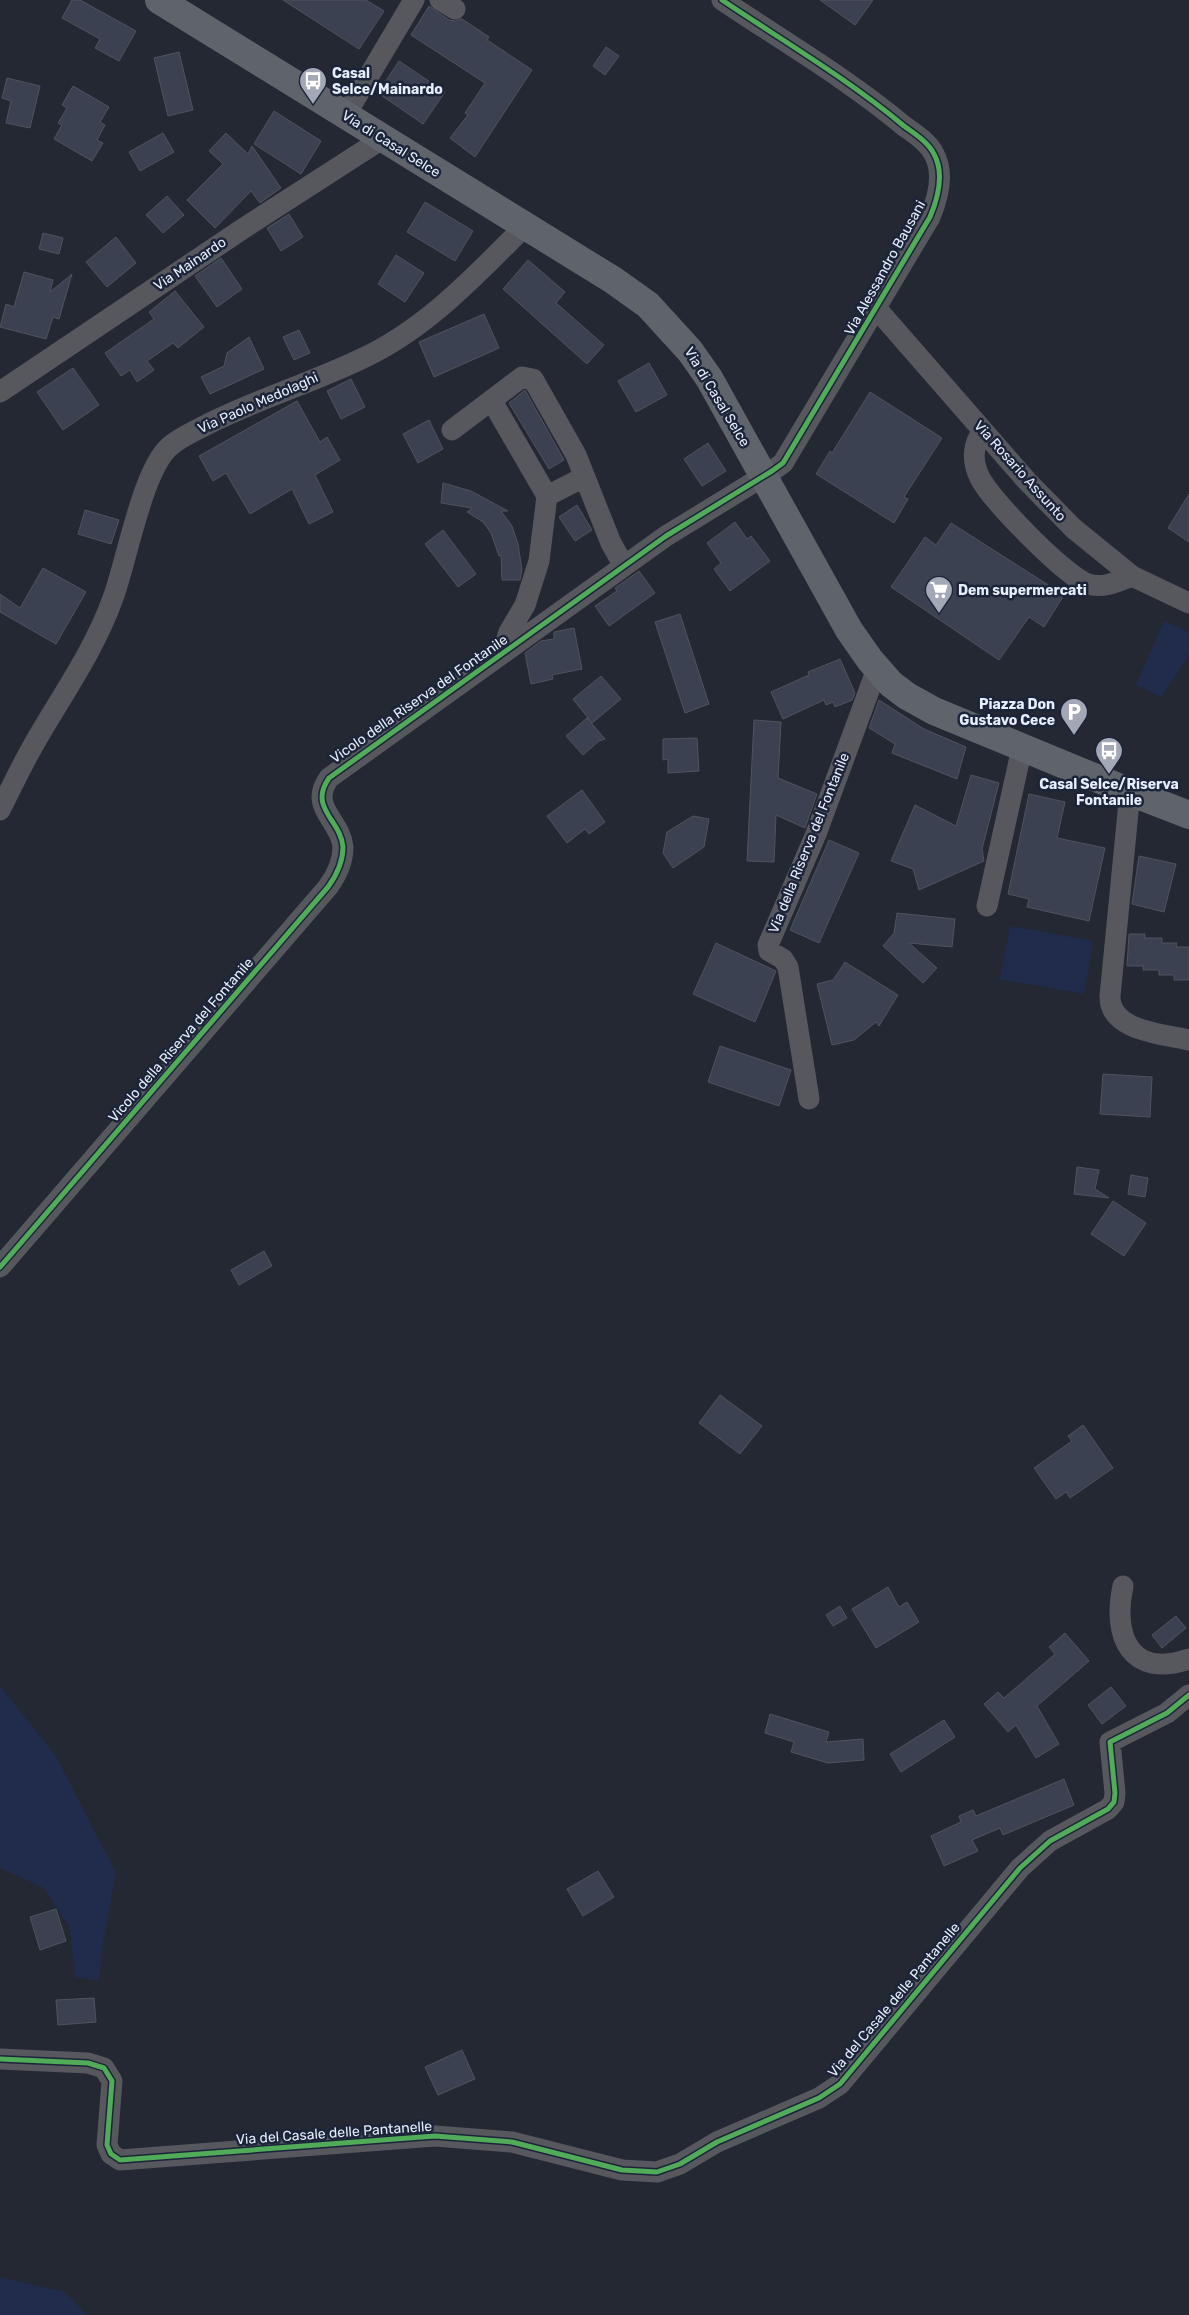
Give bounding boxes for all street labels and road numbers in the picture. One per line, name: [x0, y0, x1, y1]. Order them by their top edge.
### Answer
street label: Via di Casal Selce: [339, 107, 444, 181]
street label: Via Alessandro Bausani: [841, 198, 929, 338]
street label: Via Mainardo: [151, 234, 229, 294]
street label: Via di Casal Selce: [681, 344, 753, 450]
street label: Via Paolo Medolaghi: [195, 369, 321, 437]
street label: Via Rosario Assunto: [970, 417, 1070, 525]
street label: Vicolo della Riserva del Fontanile: [327, 631, 511, 767]
street label: Via della Riserva del Fontanile: [765, 750, 853, 936]
street label: Vicolo della Riserva del Fontanile: [105, 954, 257, 1126]
street label: Via del Casale delle Pantanelle: [824, 1919, 964, 2081]
street label: Via del Casale delle Pantanelle: [235, 2118, 433, 2148]

